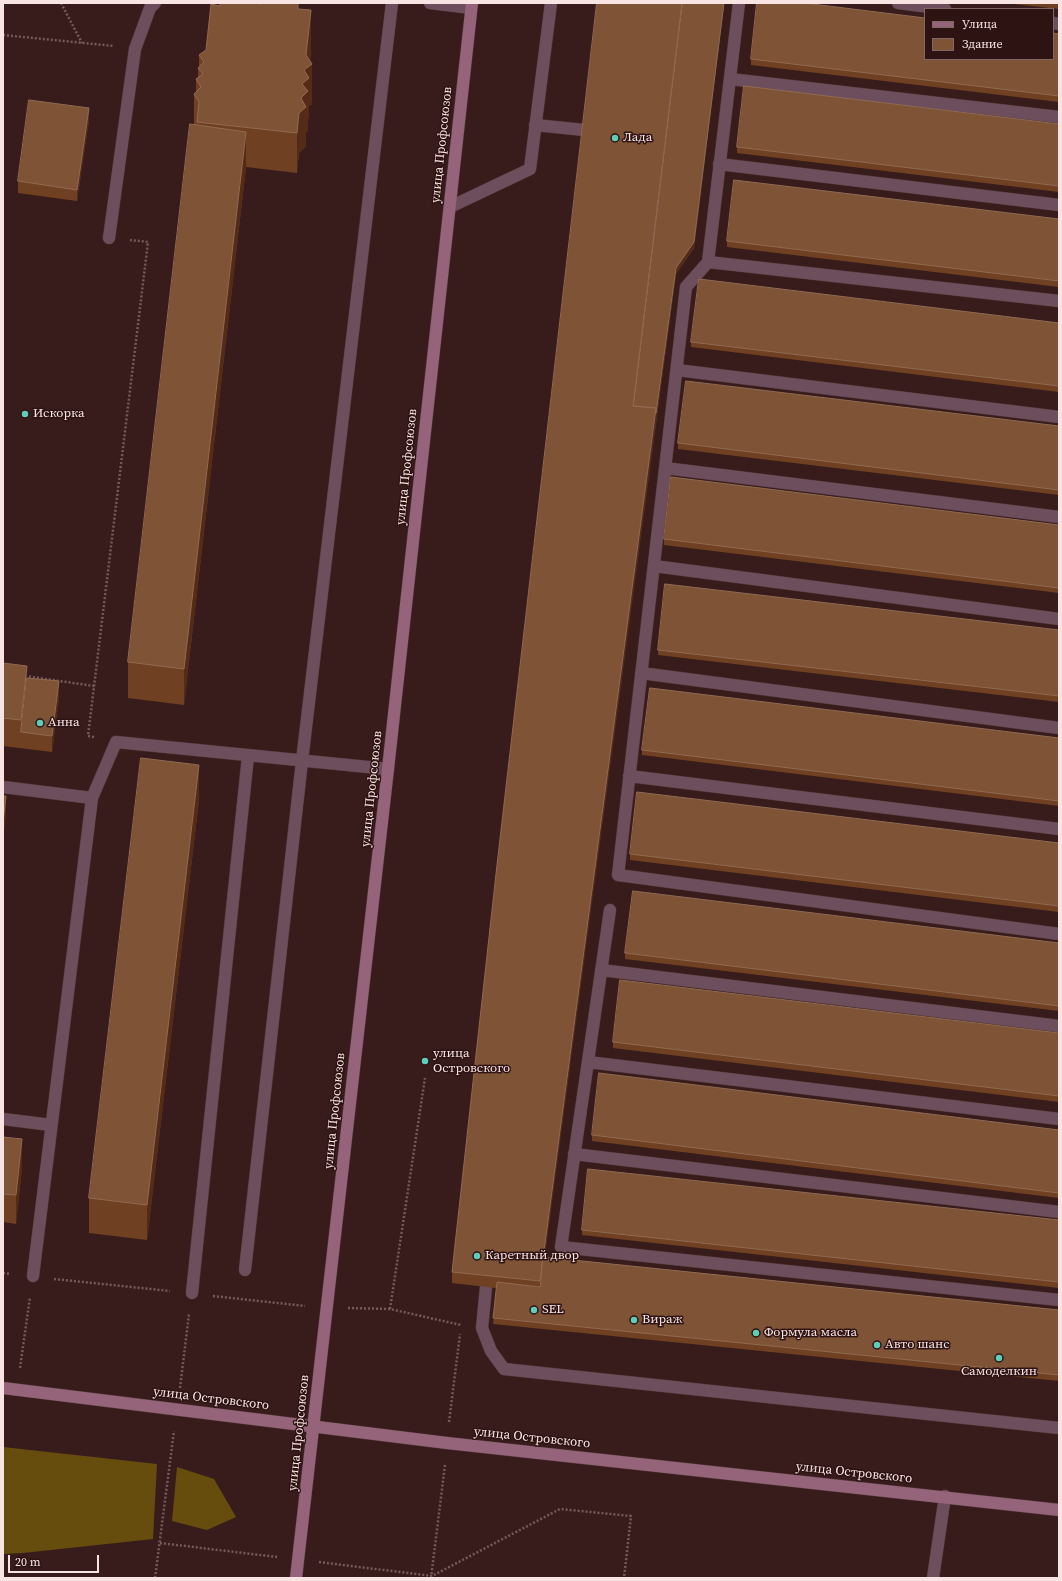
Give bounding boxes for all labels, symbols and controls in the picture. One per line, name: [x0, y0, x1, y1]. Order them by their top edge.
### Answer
legend: [924, 8, 1054, 60]
text: Улица: [962, 16, 997, 32]
text: Здание: [962, 36, 1003, 52]
street label: улица Профсоюзов: [428, 86, 456, 204]
place label: Лада: [623, 130, 652, 146]
marker: Лада: [610, 133, 620, 143]
place label: Искорка: [33, 406, 85, 422]
street label: улица Профсоюзов: [393, 408, 421, 526]
marker: Искорка: [20, 409, 30, 419]
place label: Анна: [48, 715, 80, 731]
marker: Анна: [35, 718, 45, 728]
street label: улица Профсоюзов: [358, 730, 386, 848]
place label: улица Островского: [433, 1046, 510, 1077]
street label: улица Профсоюзов: [321, 1052, 349, 1170]
marker: улица Островского: [420, 1056, 430, 1066]
place label: Каретный двор: [485, 1248, 579, 1264]
marker: Каретный двор: [472, 1251, 482, 1261]
place label: SEL: [542, 1302, 564, 1318]
marker: SEL: [529, 1305, 539, 1315]
place label: Вираж: [642, 1312, 682, 1328]
marker: Вираж: [629, 1315, 639, 1325]
place label: Формула масла: [764, 1325, 857, 1341]
marker: Формула масла: [751, 1328, 761, 1338]
place label: Авто шанс: [885, 1337, 950, 1353]
marker: Авто шанс: [872, 1340, 882, 1350]
marker: Самоделкин: [994, 1353, 1004, 1363]
place label: Самоделкин: [961, 1364, 1037, 1380]
street label: улица Профсоюзов: [285, 1374, 313, 1492]
street label: улица Островского: [152, 1384, 270, 1414]
street label: улица Островского: [473, 1424, 591, 1452]
street label: улица Островского: [795, 1459, 913, 1487]
scale bar: [10, 1547, 101, 1573]
text: 20 m: [15, 1554, 41, 1570]

